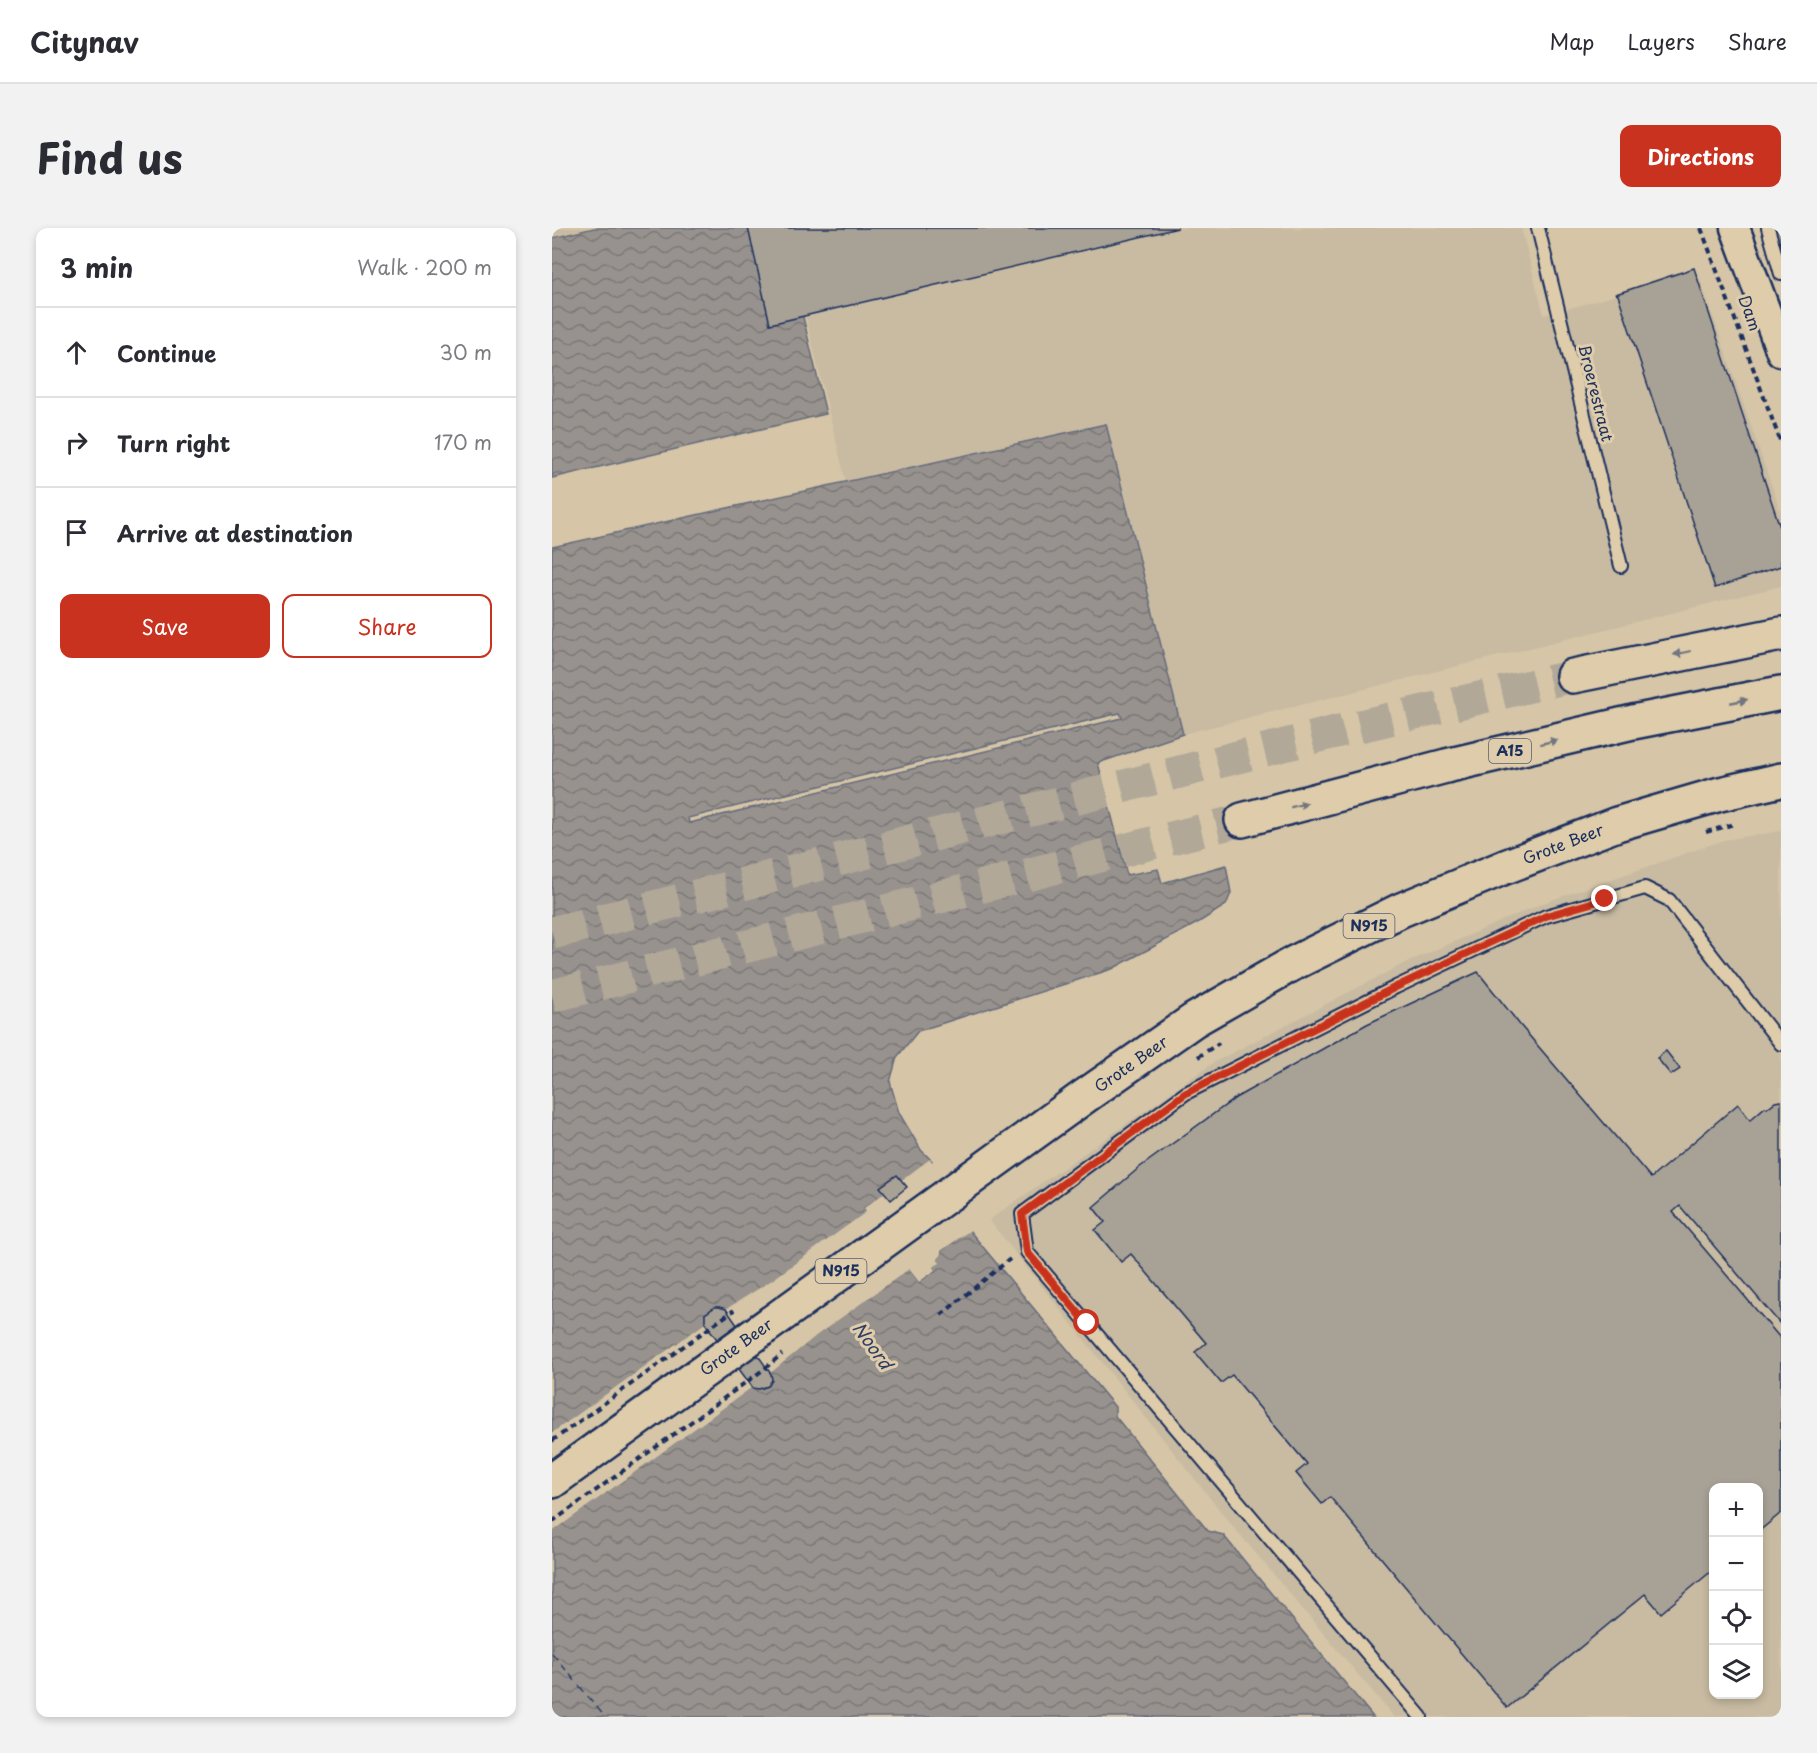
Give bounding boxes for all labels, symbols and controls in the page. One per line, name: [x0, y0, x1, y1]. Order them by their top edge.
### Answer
text: Citynav: [30, 20, 139, 63]
text: Map: [1550, 25, 1594, 57]
text: Layers: [1627, 25, 1695, 57]
text: Share: [1728, 25, 1787, 57]
text: Find us: [36, 125, 183, 188]
button: Directions: [1620, 125, 1781, 187]
text: 3 min: [60, 248, 133, 287]
text: Walk · 200 m: [357, 252, 492, 282]
street label: Dam: [1734, 291, 1768, 334]
icon: ahead: [60, 336, 93, 369]
text: Continue: [117, 336, 216, 369]
text: 30 m: [439, 337, 492, 367]
street label: Broerestraat: [1573, 342, 1621, 444]
icon: right: [60, 426, 93, 459]
text: Turn right: [117, 426, 230, 459]
text: 170 m: [434, 427, 492, 457]
icon: arrive: [60, 516, 93, 549]
text: Arrive at destination: [117, 516, 353, 549]
button: Save: [60, 594, 270, 658]
button: Share: [282, 594, 492, 658]
one-way arrow: [1673, 648, 1692, 658]
one-way arrow: [1730, 696, 1749, 705]
one-way arrow: [1540, 737, 1559, 746]
road number: A15: [1489, 739, 1531, 763]
one-way arrow: [1290, 800, 1308, 809]
street label: Grote Beer: [1519, 816, 1607, 870]
route end: [1591, 885, 1617, 911]
road number: N915: [1344, 914, 1394, 938]
street label: Grote Beer: [1089, 1029, 1173, 1097]
road number: N915: [816, 1259, 866, 1283]
route start: [1073, 1309, 1099, 1335]
street label: Grote Beer: [694, 1311, 777, 1381]
water label: Noord: [847, 1316, 901, 1376]
map controls: [1709, 1483, 1763, 1699]
button: +: [1709, 1483, 1763, 1537]
button: −: [1709, 1537, 1763, 1591]
button: locate: [1709, 1591, 1763, 1645]
button: layers: [1709, 1645, 1763, 1699]

